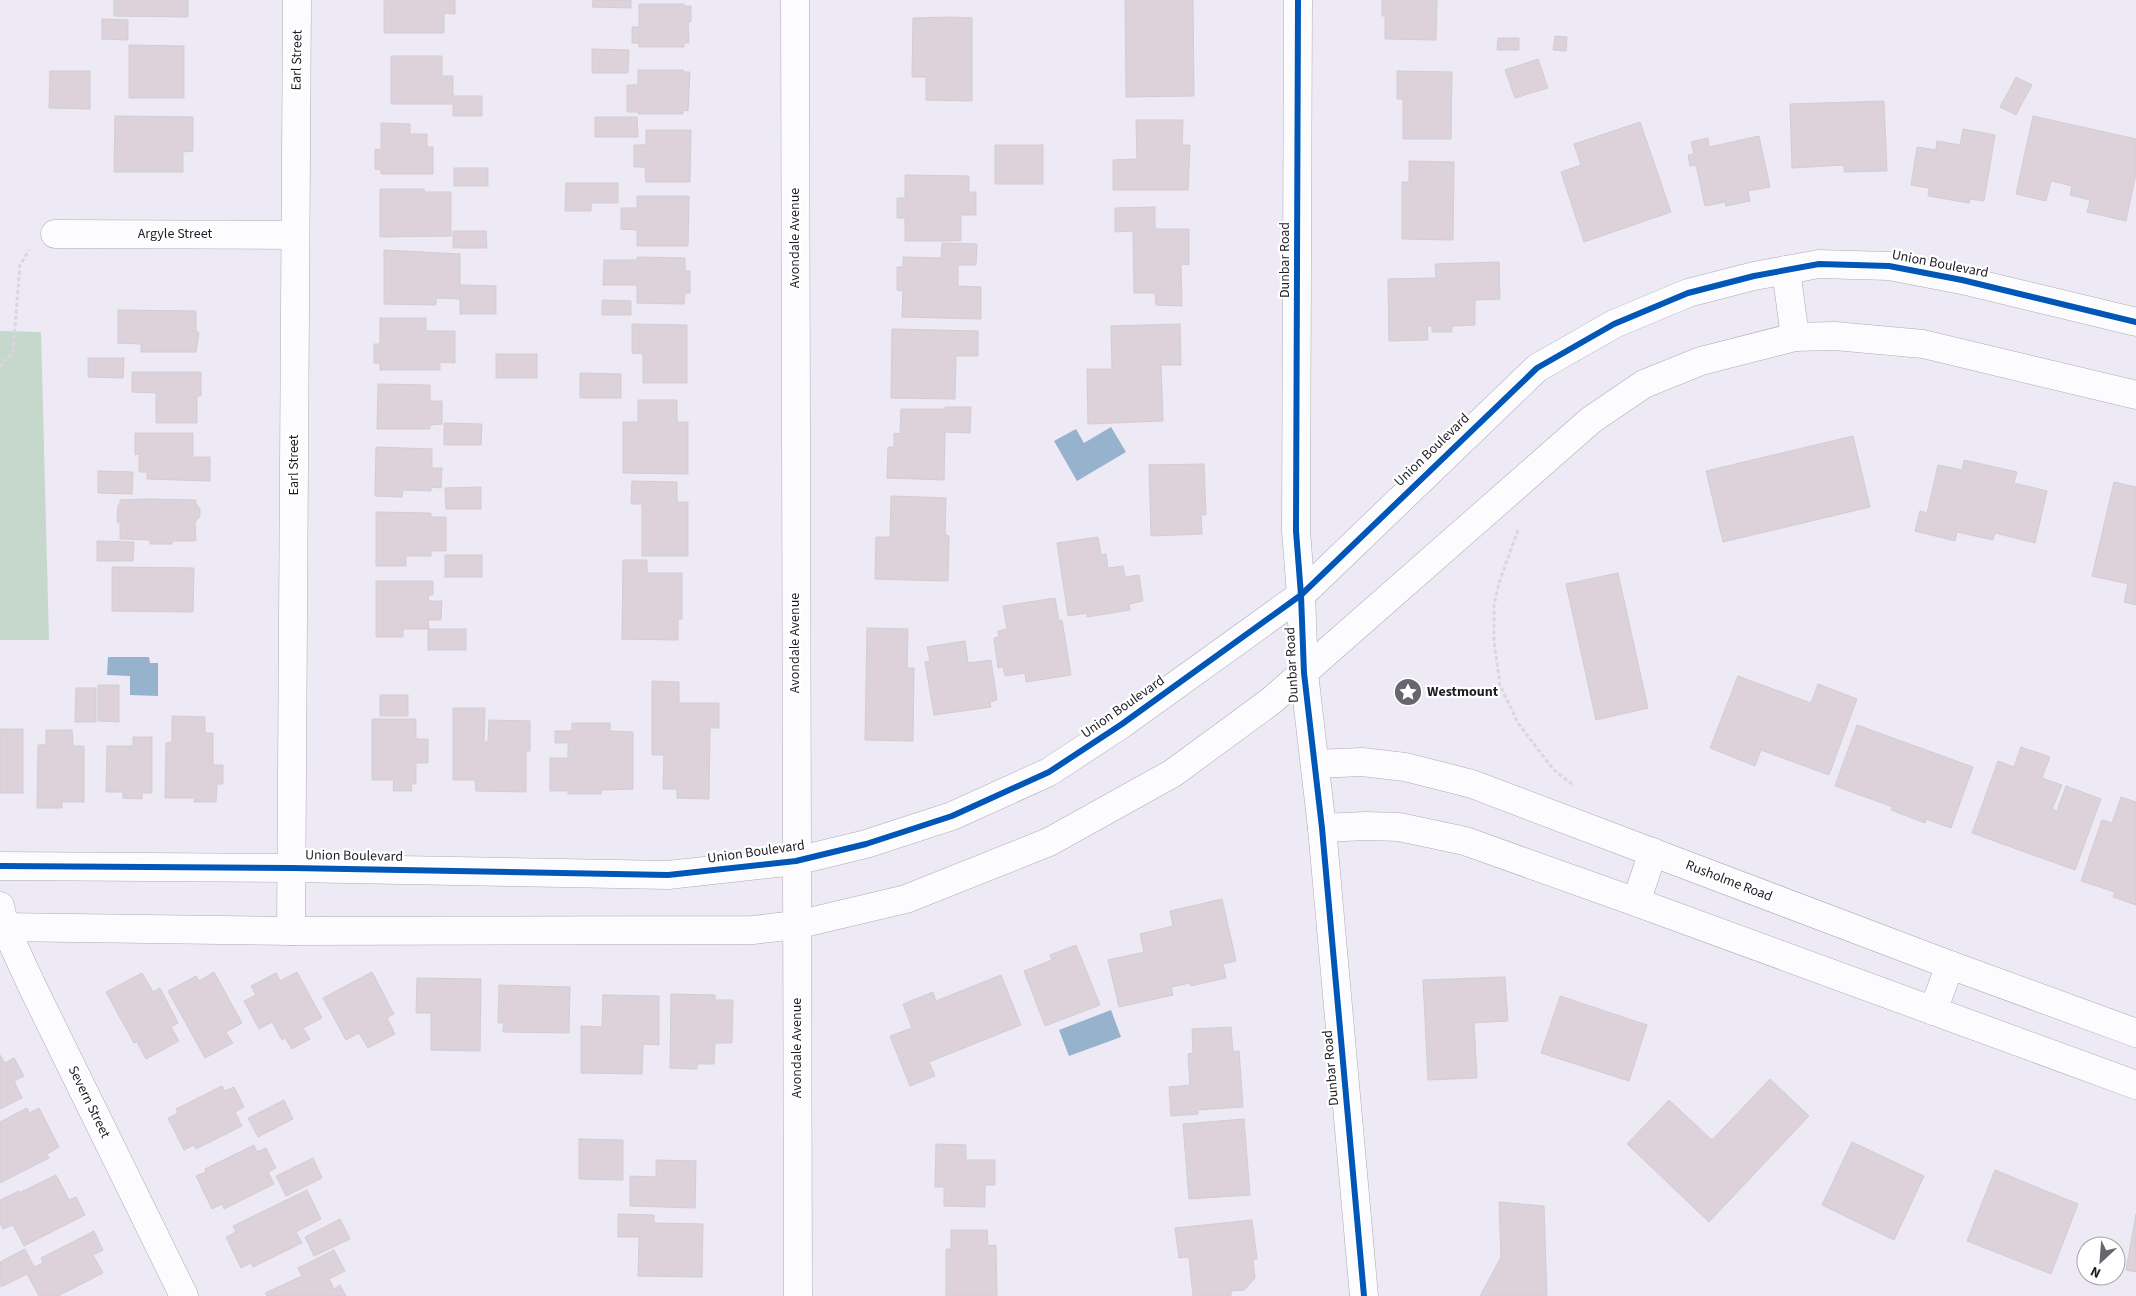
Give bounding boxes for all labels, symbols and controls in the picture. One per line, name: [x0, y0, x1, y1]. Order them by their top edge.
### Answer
street label: Earl Street: [286, 29, 308, 91]
street label: Avondale Avenue: [785, 188, 805, 288]
street label: Dunbar Road: [1275, 222, 1295, 298]
street label: Argyle Street: [138, 224, 213, 244]
street label: Union Boulevard: [1890, 245, 1990, 283]
street label: Union Boulevard: [1390, 409, 1474, 491]
street label: Earl Street: [284, 434, 304, 495]
street label: Avondale Avenue: [785, 593, 805, 693]
street label: Dunbar Road: [1280, 626, 1304, 704]
street label: Union Boulevard: [1077, 671, 1169, 743]
place icon: Westmount: [1393, 677, 1423, 707]
place label: Westmount: [1427, 682, 1499, 702]
street label: Union Boulevard: [706, 835, 806, 869]
street label: Union Boulevard: [305, 845, 403, 867]
street label: Rusholme Road: [1683, 855, 1775, 907]
street label: Avondale Avenue: [787, 998, 807, 1098]
street label: Dunbar Road: [1318, 1029, 1344, 1107]
street label: Severn Street: [63, 1062, 115, 1142]
north arrow: [2076, 1236, 2126, 1286]
text: N: [2087, 1261, 2104, 1283]

